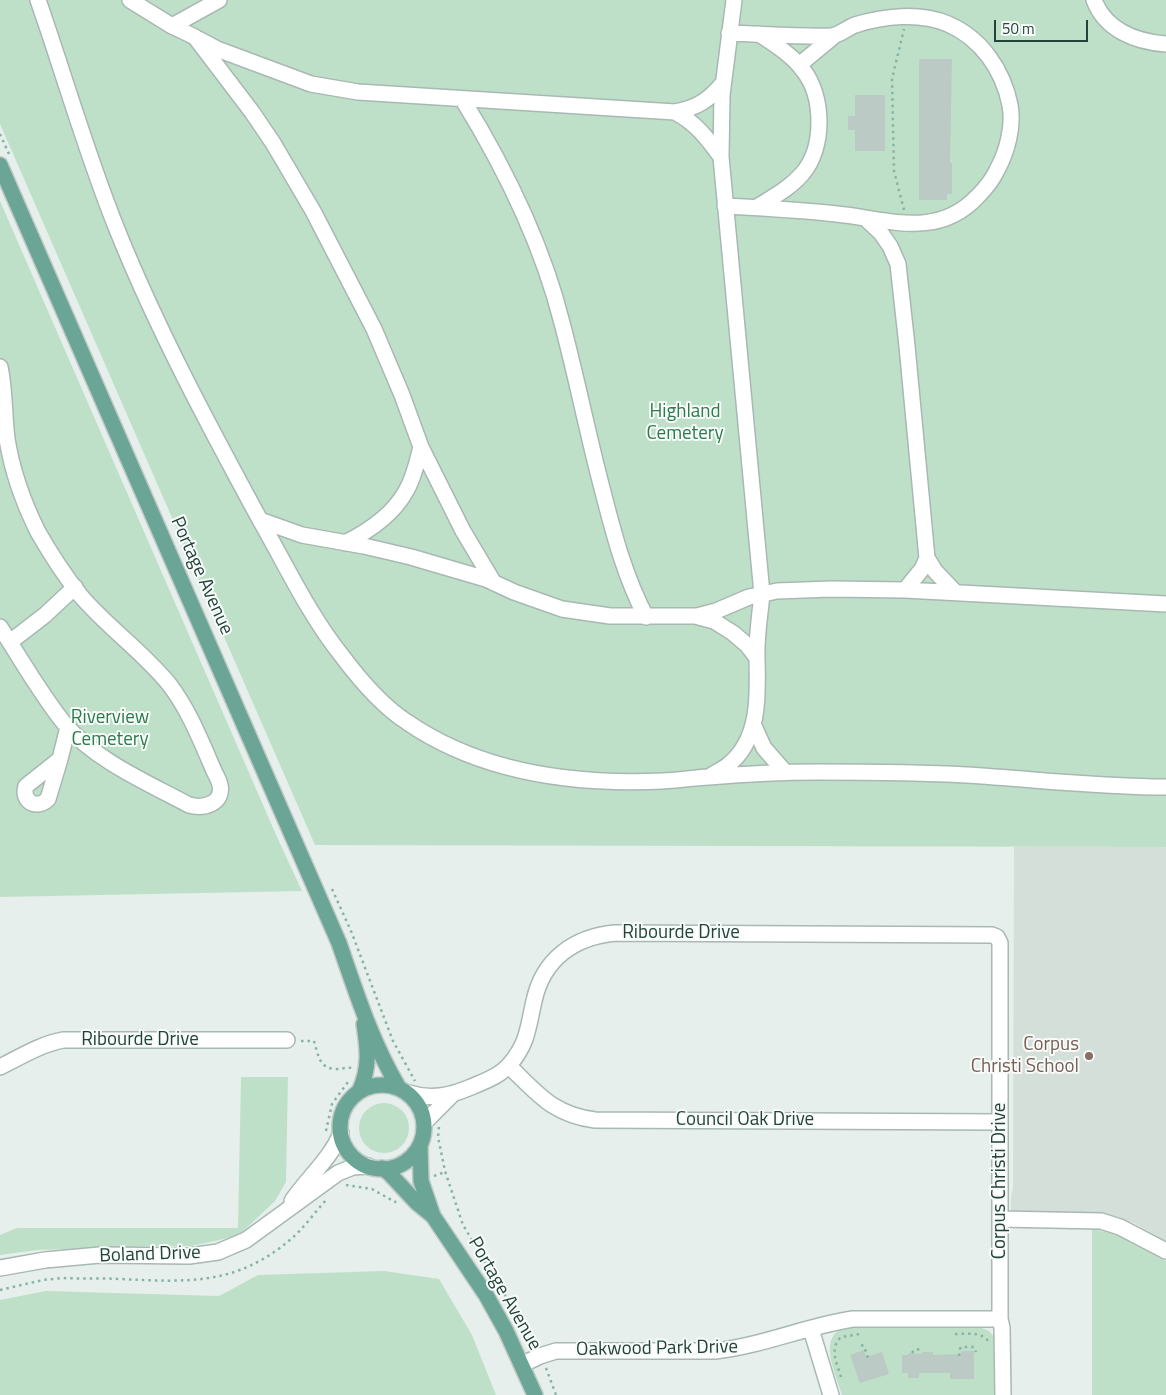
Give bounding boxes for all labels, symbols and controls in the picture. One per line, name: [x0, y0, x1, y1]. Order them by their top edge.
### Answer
scale bar: [996, 10, 1090, 42]
text: 50 m: [1002, 17, 1035, 40]
park label: Highland Cemetery: [646, 401, 724, 445]
street label: Portage Avenue: [165, 513, 237, 639]
park label: Riverview Cemetery: [71, 707, 149, 751]
street label: Ribourde Drive: [622, 922, 740, 944]
street label: Ribourde Drive: [81, 1029, 199, 1051]
place label: Corpus Christi School: [971, 1034, 1079, 1078]
marker: Corpus Christi School: [1083, 1050, 1095, 1062]
street label: Corpus Christi Drive: [989, 1103, 1011, 1259]
street label: Council Oak Drive: [676, 1109, 814, 1131]
street label: Portage Avenue: [462, 1233, 546, 1355]
street label: Boland Drive: [99, 1242, 201, 1268]
street label: Oakwood Park Drive: [576, 1336, 738, 1362]

